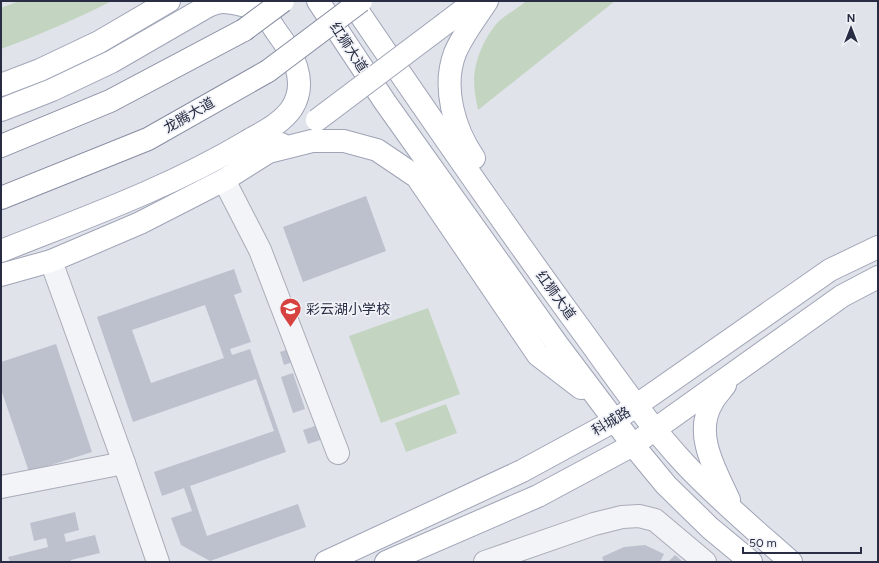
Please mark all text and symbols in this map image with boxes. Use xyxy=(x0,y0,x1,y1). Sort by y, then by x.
north arrow xyxy=(831,8,871,48)
text: N xyxy=(847,12,855,25)
street label: 红狮大道 xyxy=(326,19,371,75)
street label: 龙腾大道 xyxy=(161,94,218,137)
street label: 红狮大道 xyxy=(532,268,579,323)
school or university icon: 彩云湖小学校 xyxy=(277,296,303,329)
place label: 彩云湖小学校 xyxy=(306,301,390,318)
street label: 科城路 xyxy=(589,403,634,440)
scale bar xyxy=(743,529,861,555)
text: 50 m xyxy=(749,536,777,550)

